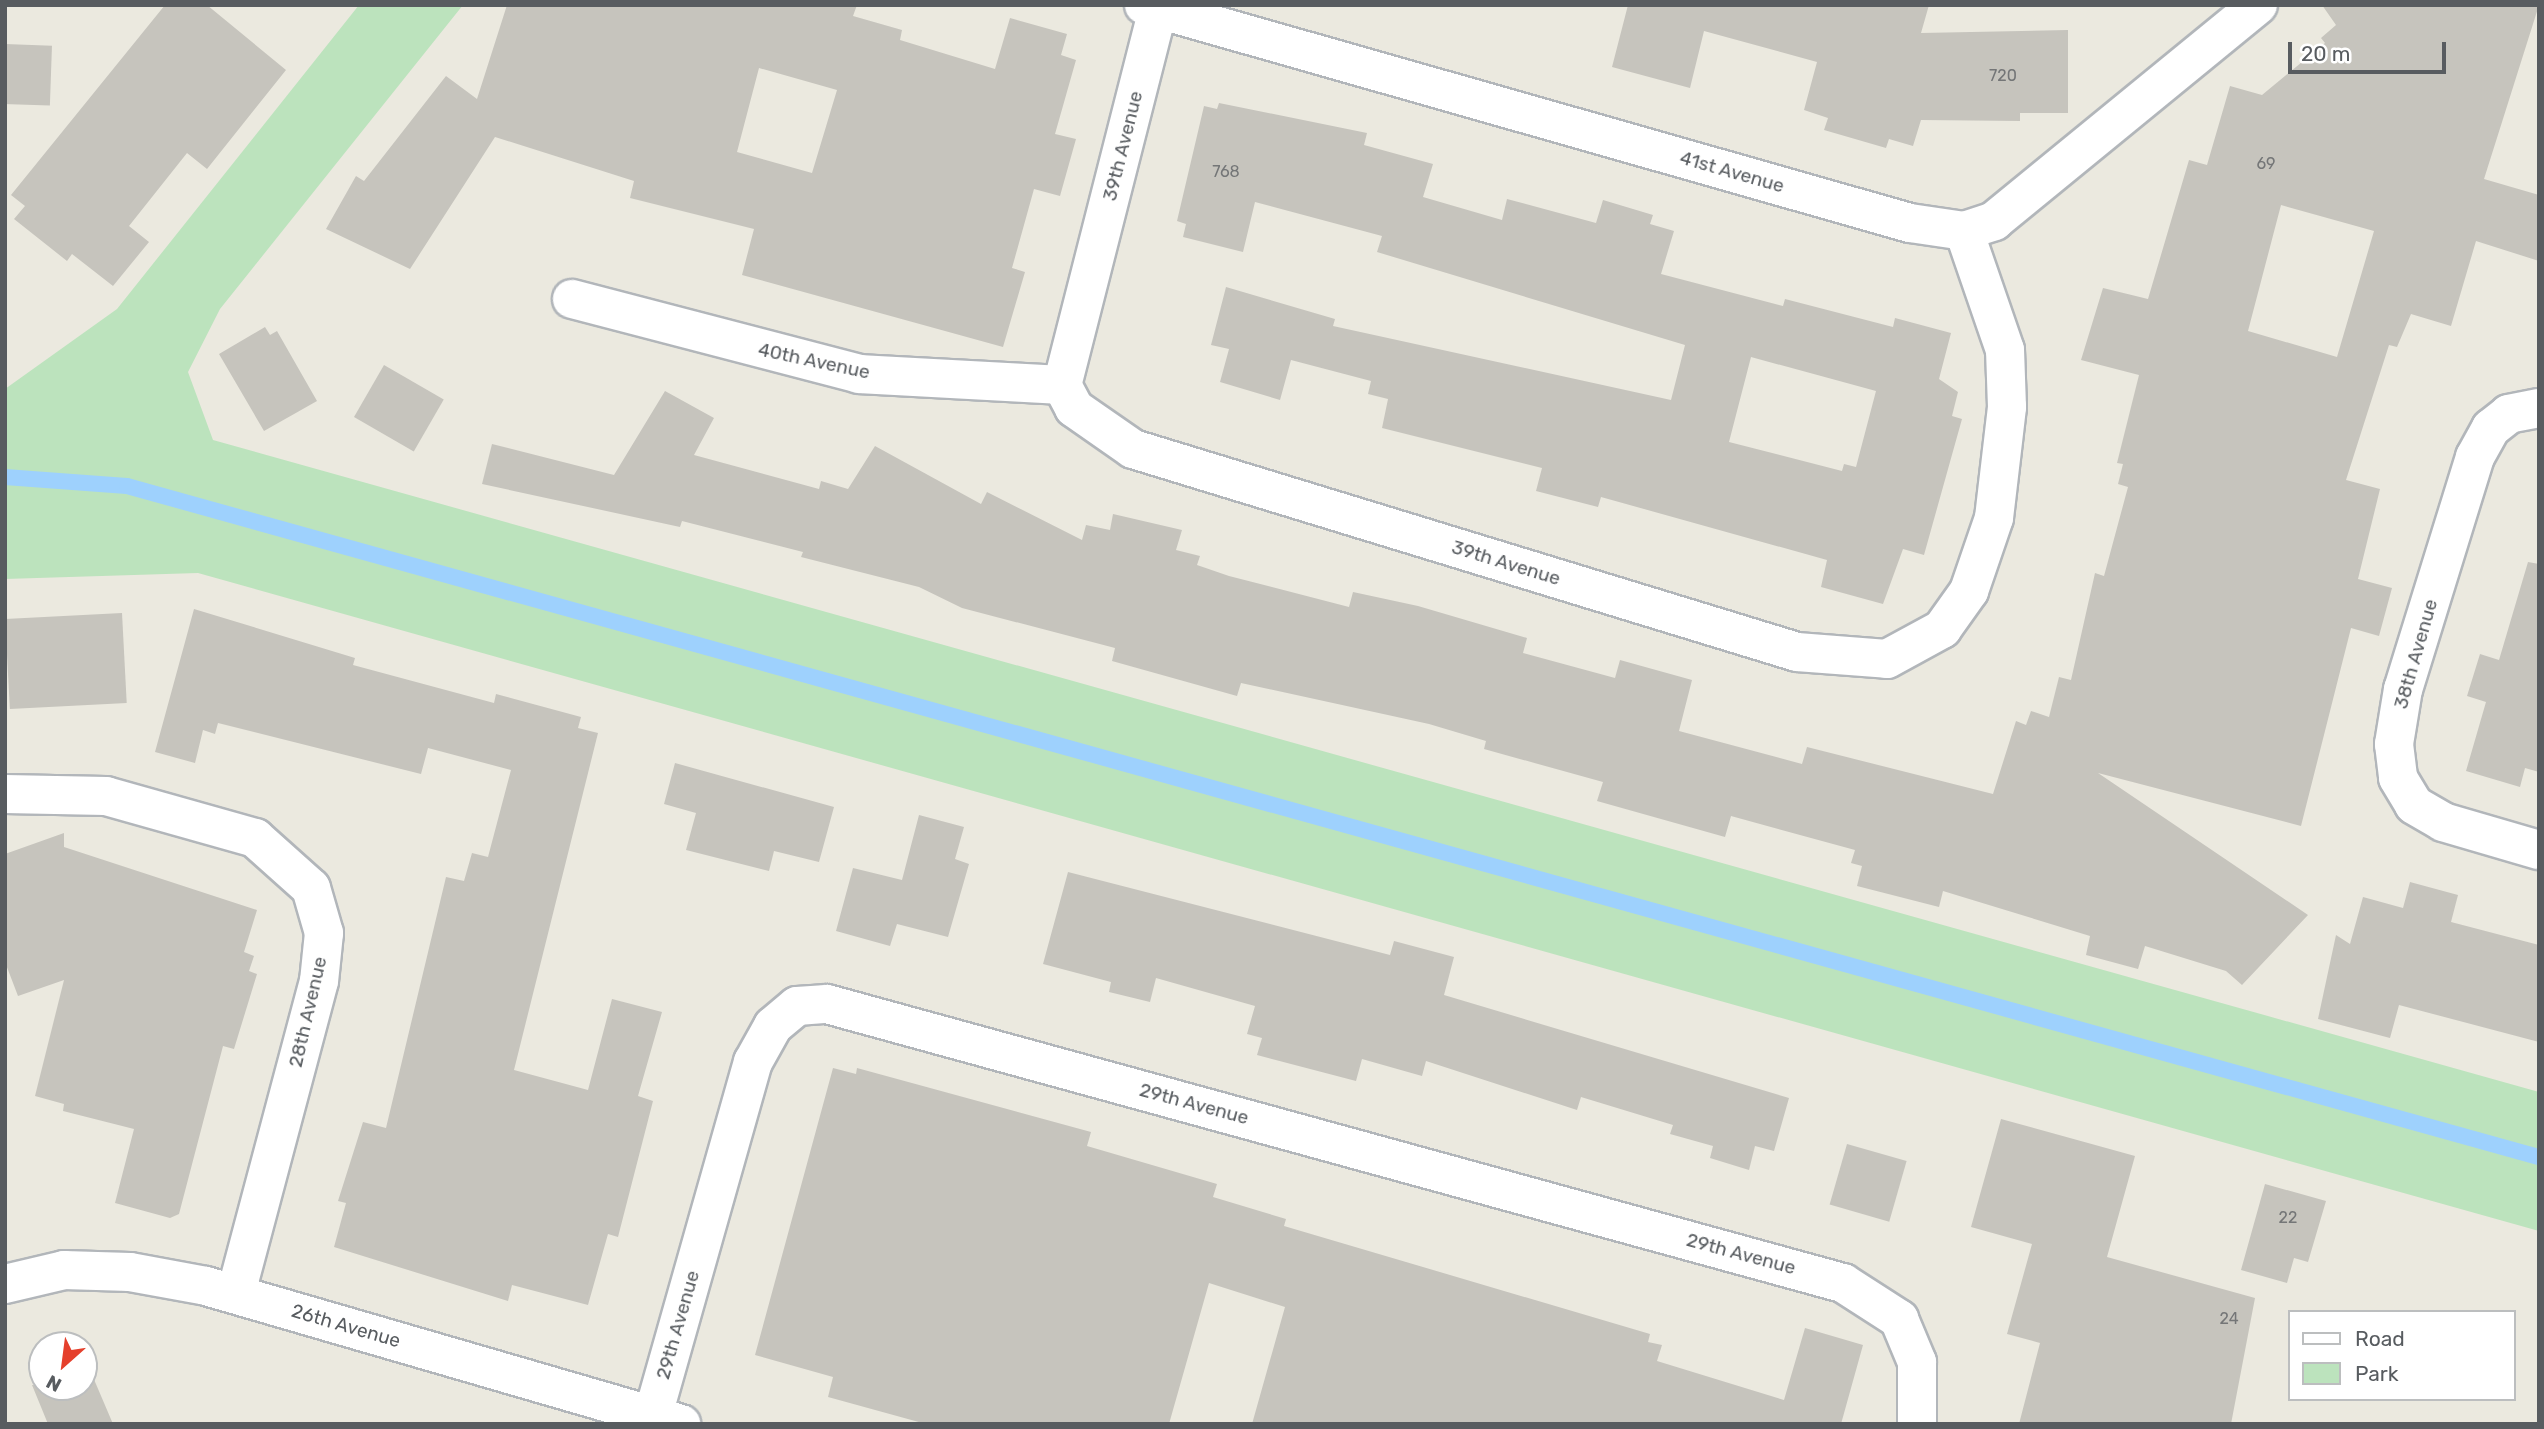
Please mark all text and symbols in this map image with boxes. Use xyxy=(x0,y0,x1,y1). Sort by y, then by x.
scale bar xyxy=(2292,28,2450,72)
text: 20 m xyxy=(2301,41,2350,66)
house number: 720 xyxy=(1989,66,2017,86)
street label: 39th Avenue xyxy=(1098,88,1148,204)
street label: 41st Avenue xyxy=(1677,146,1787,198)
house number: 69 xyxy=(2256,154,2276,174)
house number: 768 xyxy=(1212,162,1240,182)
street label: 40th Avenue xyxy=(756,338,872,384)
street label: 39th Avenue xyxy=(1449,536,1563,590)
street label: 38th Avenue xyxy=(2389,596,2443,712)
street label: 28th Avenue xyxy=(284,954,332,1070)
street label: 29th Avenue xyxy=(1137,1078,1251,1130)
house number: 22 xyxy=(2279,1208,2297,1228)
street label: 29th Avenue xyxy=(1684,1228,1798,1280)
street label: 29th Avenue xyxy=(652,1268,704,1382)
street label: 26th Avenue xyxy=(289,1299,403,1353)
house number: 24 xyxy=(2219,1309,2239,1329)
legend xyxy=(2288,1310,2516,1401)
text: Road xyxy=(2355,1326,2405,1351)
north arrow xyxy=(28,1331,98,1401)
text: Park xyxy=(2355,1361,2399,1386)
text: N xyxy=(42,1370,65,1397)

